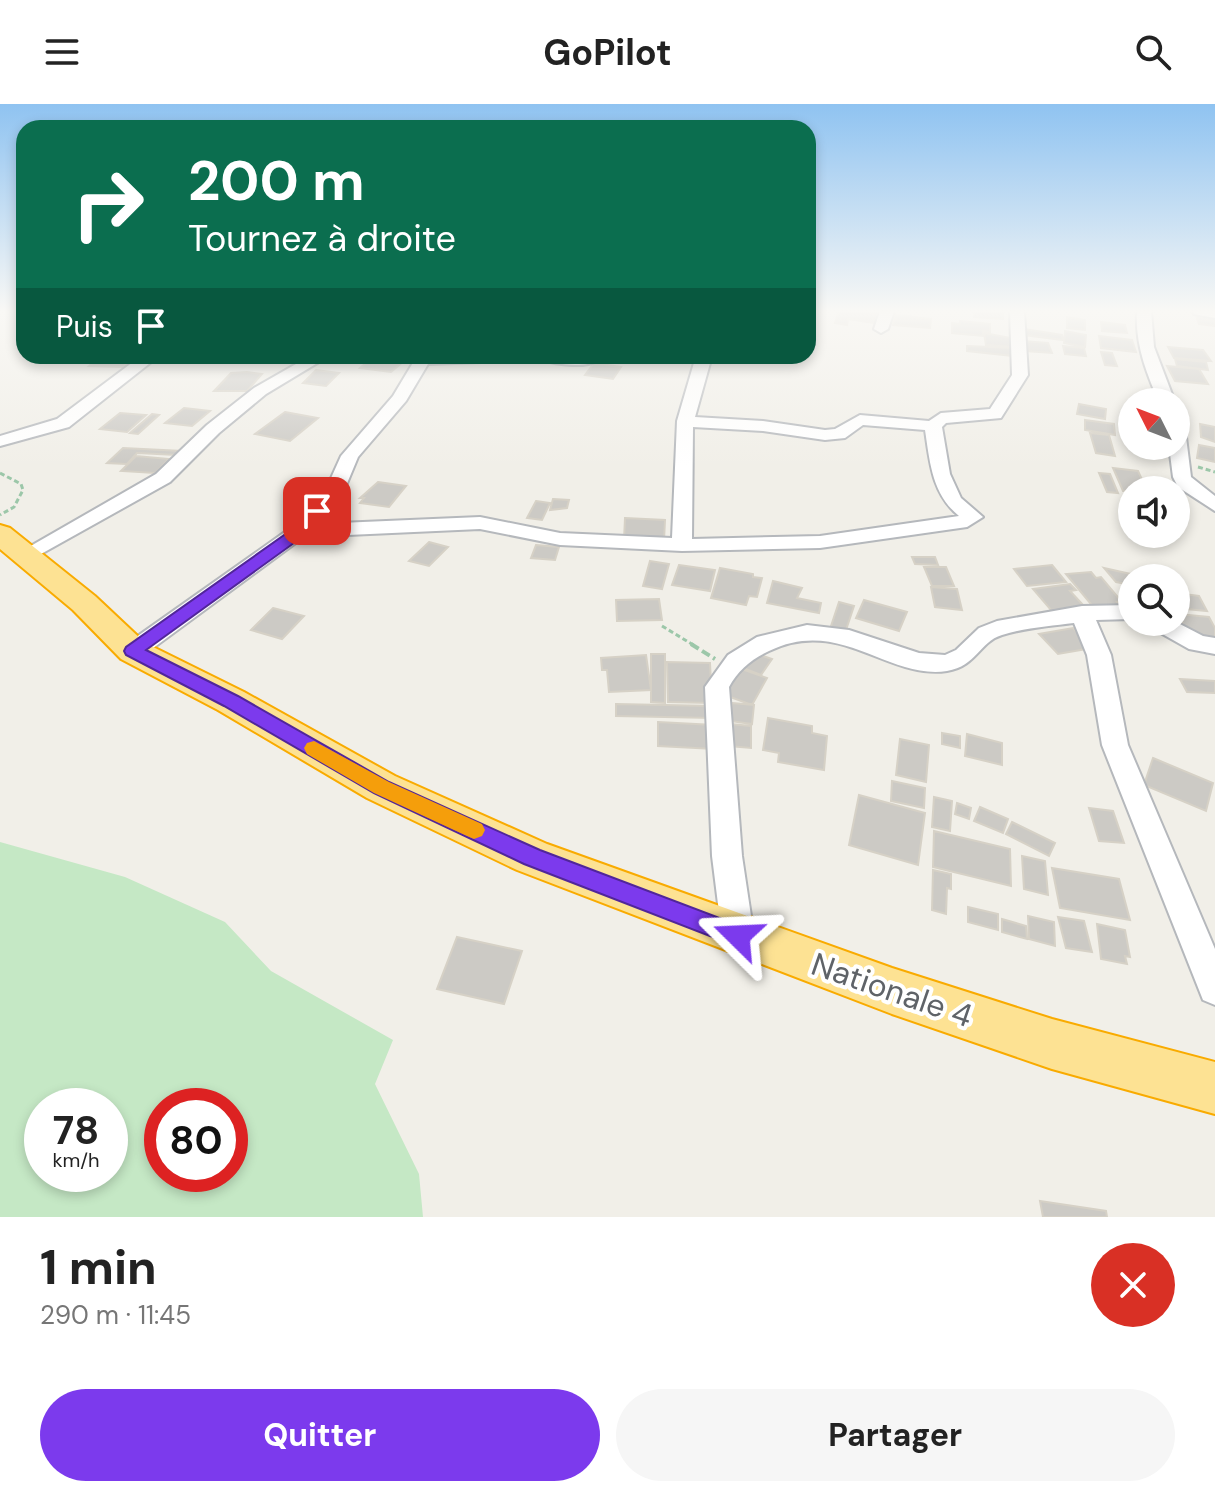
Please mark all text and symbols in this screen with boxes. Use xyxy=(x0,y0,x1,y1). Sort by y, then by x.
text: GoPilot xyxy=(543,29,672,76)
icon: menu xyxy=(40,30,84,74)
icon: search xyxy=(1131,30,1175,74)
text: 200 m xyxy=(188,144,365,217)
icon: right xyxy=(56,152,160,256)
text: Tournez à droite xyxy=(188,215,456,262)
icon: arrive xyxy=(129,304,173,348)
text: Puis xyxy=(56,307,113,346)
north arrow xyxy=(1118,388,1190,460)
map controls xyxy=(1118,388,1190,636)
button: sound xyxy=(1118,476,1190,548)
pin xyxy=(283,477,351,545)
icon: arrive xyxy=(295,489,339,533)
button: search xyxy=(1118,564,1190,636)
position arrow xyxy=(696,894,780,978)
street label: Nationale 4 xyxy=(806,943,978,1037)
speed limit sign: 80 xyxy=(144,1088,248,1192)
text: 78 xyxy=(53,1104,99,1156)
text: km/h xyxy=(52,1147,100,1173)
text: 1 min xyxy=(40,1236,157,1299)
button: close xyxy=(1091,1243,1175,1327)
text: 290 m · 11:45 xyxy=(40,1298,191,1332)
button: Quitter xyxy=(40,1389,600,1481)
button: Partager xyxy=(616,1389,1175,1481)

